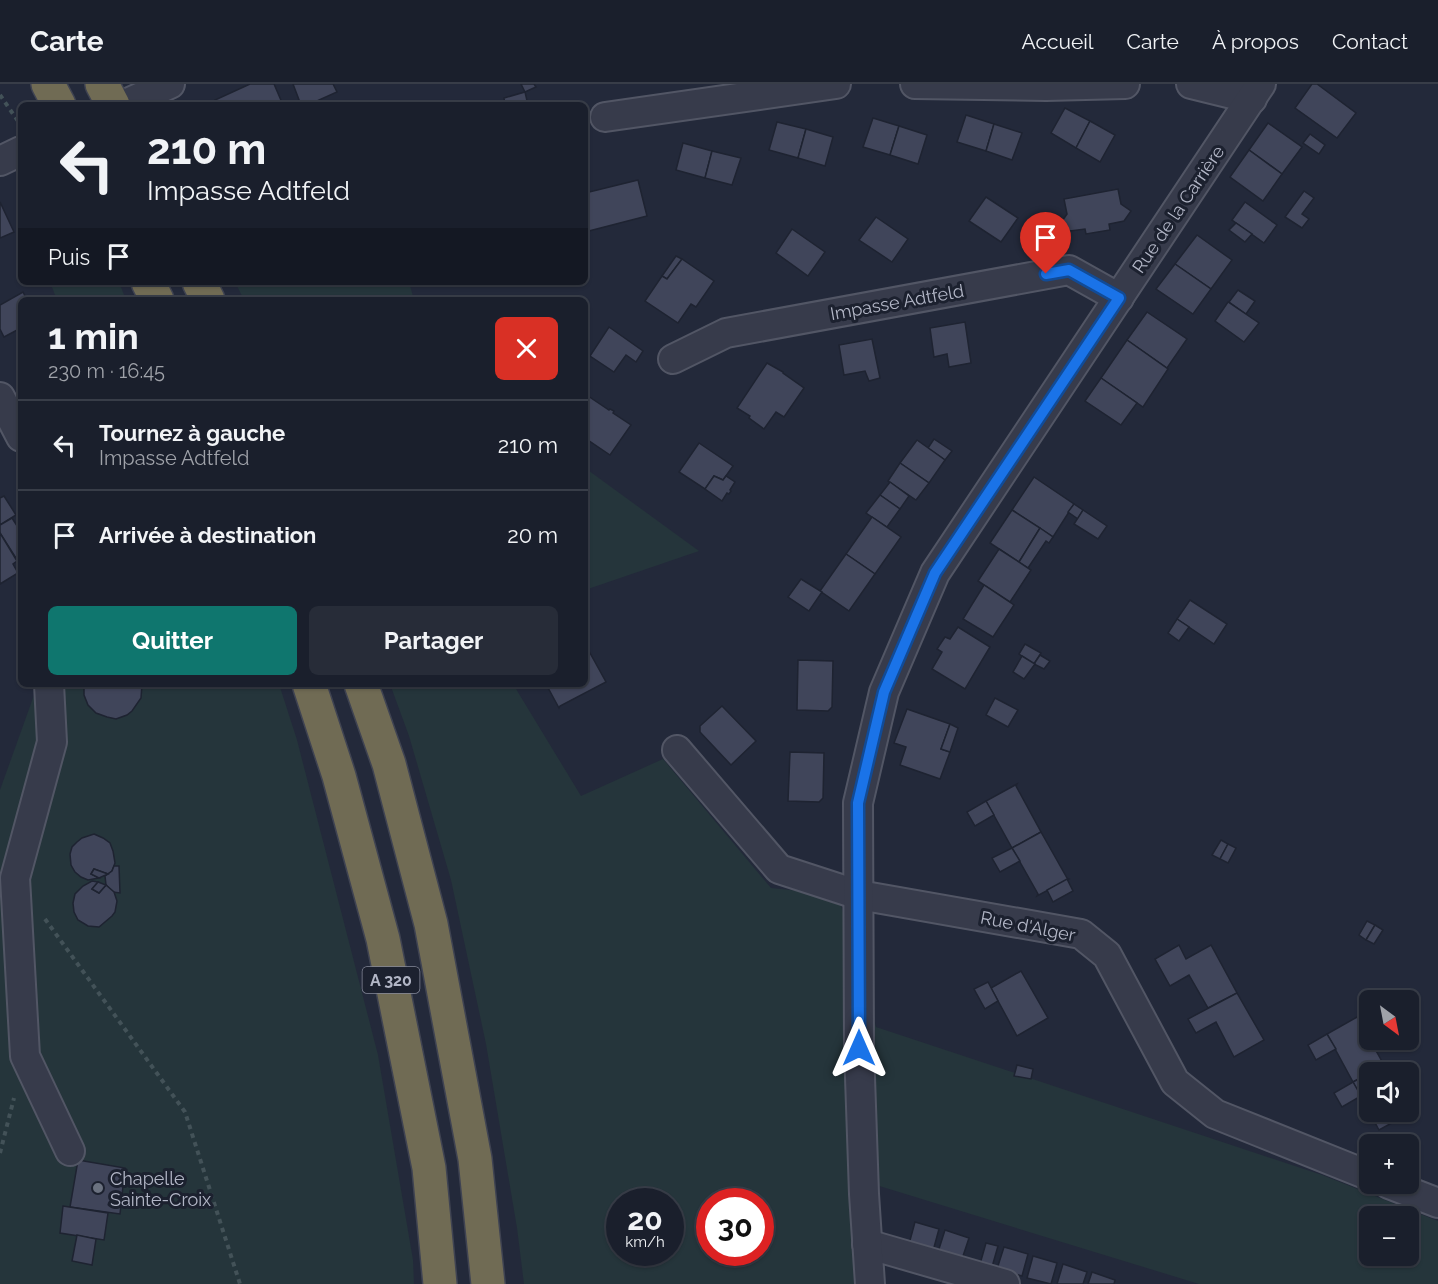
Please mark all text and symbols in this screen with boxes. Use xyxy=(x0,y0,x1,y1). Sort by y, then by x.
text: Carte xyxy=(30,25,103,58)
text: Accueil xyxy=(1022,29,1094,54)
text: Carte xyxy=(1127,29,1179,54)
text: À propos xyxy=(1212,29,1299,54)
text: Contact xyxy=(1332,29,1408,54)
text: 210 m xyxy=(147,125,266,174)
icon: left xyxy=(48,126,126,204)
street label: Rue de la Carrière xyxy=(1128,141,1229,277)
text: Impasse Adtfeld xyxy=(147,175,350,206)
pin xyxy=(1020,212,1071,274)
icon: arrive xyxy=(1029,221,1062,254)
icon: arrive xyxy=(102,240,135,273)
text: Puis xyxy=(48,244,90,270)
street label: Impasse Adtfeld xyxy=(829,280,965,324)
text: 1 min xyxy=(48,315,139,357)
button: close xyxy=(495,317,558,380)
text: 230 m · 16:45 xyxy=(48,359,165,383)
text: Tournez à gauche xyxy=(99,420,285,446)
icon: left xyxy=(48,429,81,462)
text: 210 m xyxy=(498,432,558,458)
text: Impasse Adtfeld xyxy=(99,446,249,470)
icon: arrive xyxy=(48,519,81,552)
text: Arrivée à destination xyxy=(99,522,316,548)
text: 20 m xyxy=(507,522,558,548)
button: Quitter xyxy=(48,606,297,675)
button: Partager xyxy=(309,606,558,675)
street label: Rue d'Alger xyxy=(979,907,1078,946)
road number: A 320 xyxy=(362,967,420,993)
north arrow xyxy=(1359,990,1419,1050)
map controls xyxy=(1359,990,1419,1266)
position arrow xyxy=(827,1016,891,1080)
button: sound xyxy=(1359,1062,1419,1122)
button: + xyxy=(1359,1134,1419,1194)
place label: Chapelle Sainte-Croix xyxy=(110,1168,211,1210)
marker: Chapelle Sainte-Croix xyxy=(91,1181,105,1195)
speed limit sign: 30 xyxy=(696,1188,774,1266)
text: 20 xyxy=(627,1202,663,1237)
button: − xyxy=(1359,1206,1419,1266)
text: km/h xyxy=(625,1233,665,1251)

